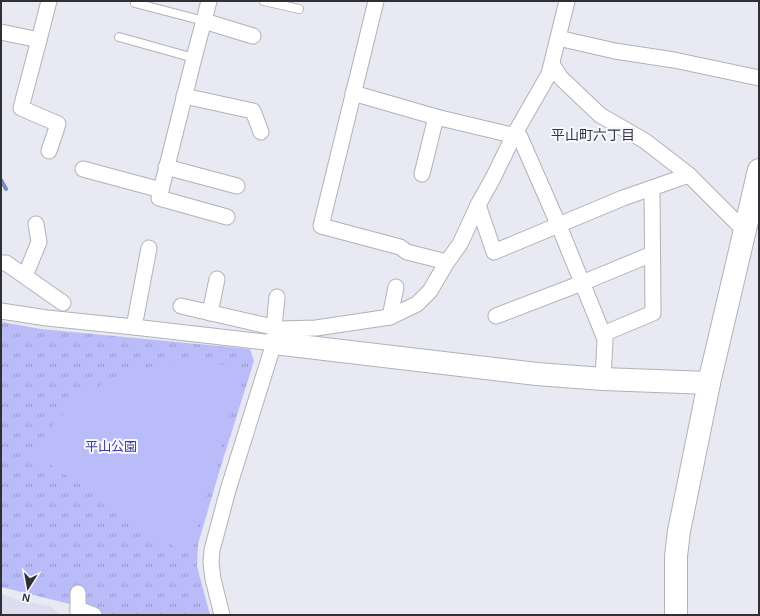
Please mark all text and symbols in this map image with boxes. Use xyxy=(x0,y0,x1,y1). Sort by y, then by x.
district label: 平山町六丁目 xyxy=(551,127,635,143)
park label: 平山公園 xyxy=(85,439,137,454)
north arrow xyxy=(8,568,48,608)
text: N xyxy=(21,591,31,604)

